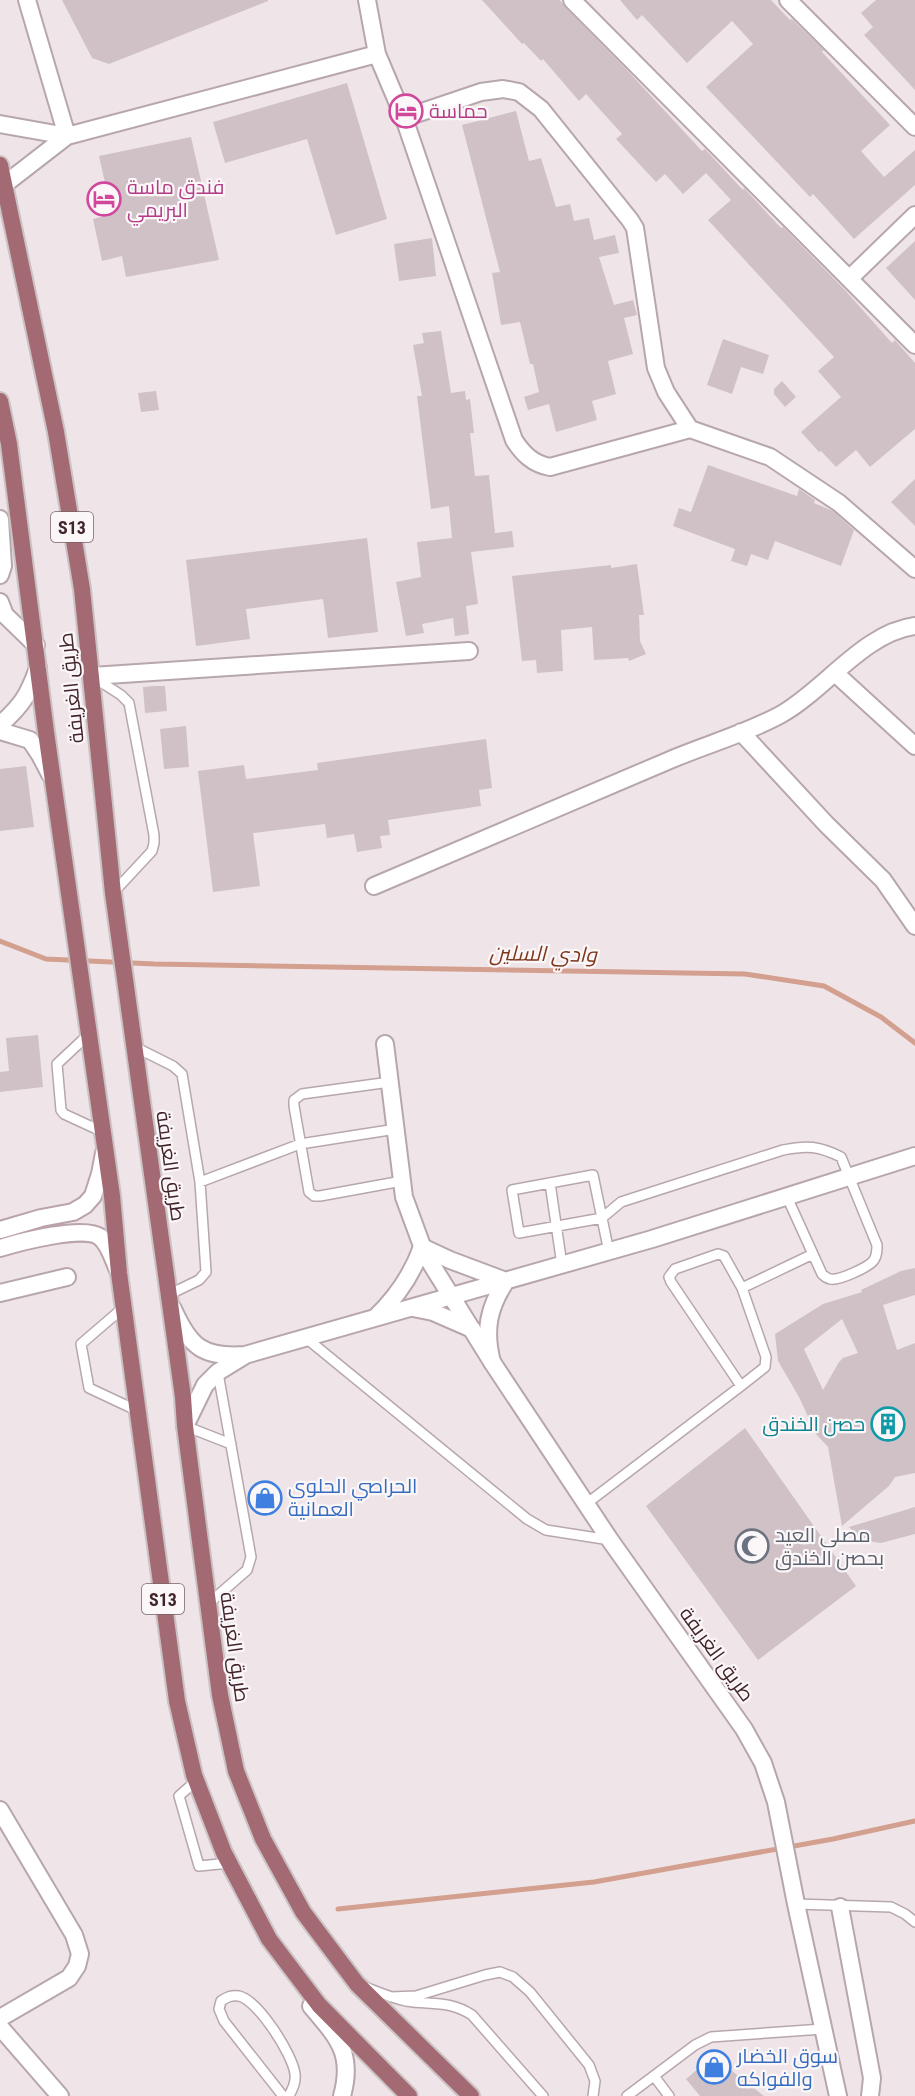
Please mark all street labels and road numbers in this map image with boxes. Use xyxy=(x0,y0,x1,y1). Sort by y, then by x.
road number: S13 xyxy=(51,512,93,542)
street label: طريق الغريفة xyxy=(53,631,90,745)
street label: طريق الغريفة xyxy=(150,1109,191,1223)
road number: S13 xyxy=(142,1584,184,1614)
street label: طريق الغريفة xyxy=(214,1590,255,1704)
street label: طريق الغريفة xyxy=(674,1602,759,1707)

